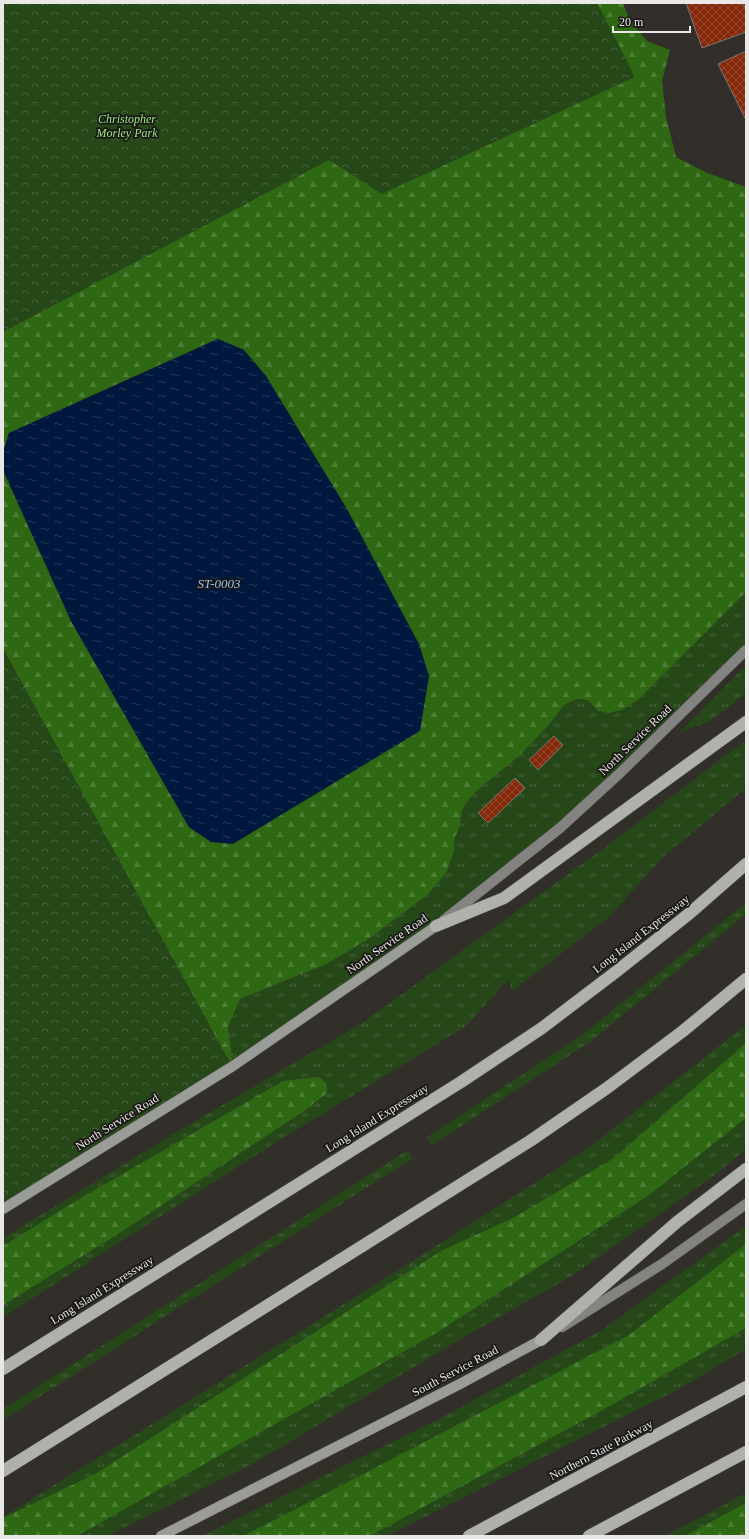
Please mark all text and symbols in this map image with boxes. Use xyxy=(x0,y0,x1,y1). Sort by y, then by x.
scale bar xyxy=(613,8,690,34)
text: 20 m xyxy=(619,15,644,29)
park label: Christopher Morley Park xyxy=(96,112,158,140)
water label: ST-0003 xyxy=(197,576,241,591)
street label: North Service Road xyxy=(596,702,674,778)
street label: Long Island Expressway xyxy=(590,892,692,976)
street label: North Service Road xyxy=(344,911,430,977)
street label: Long Island Expressway xyxy=(323,1081,431,1155)
street label: North Service Road xyxy=(73,1091,161,1153)
street label: Long Island Expressway xyxy=(48,1253,156,1327)
street label: South Service Road xyxy=(410,1342,500,1400)
street label: Northern State Parkway xyxy=(547,1417,655,1483)

